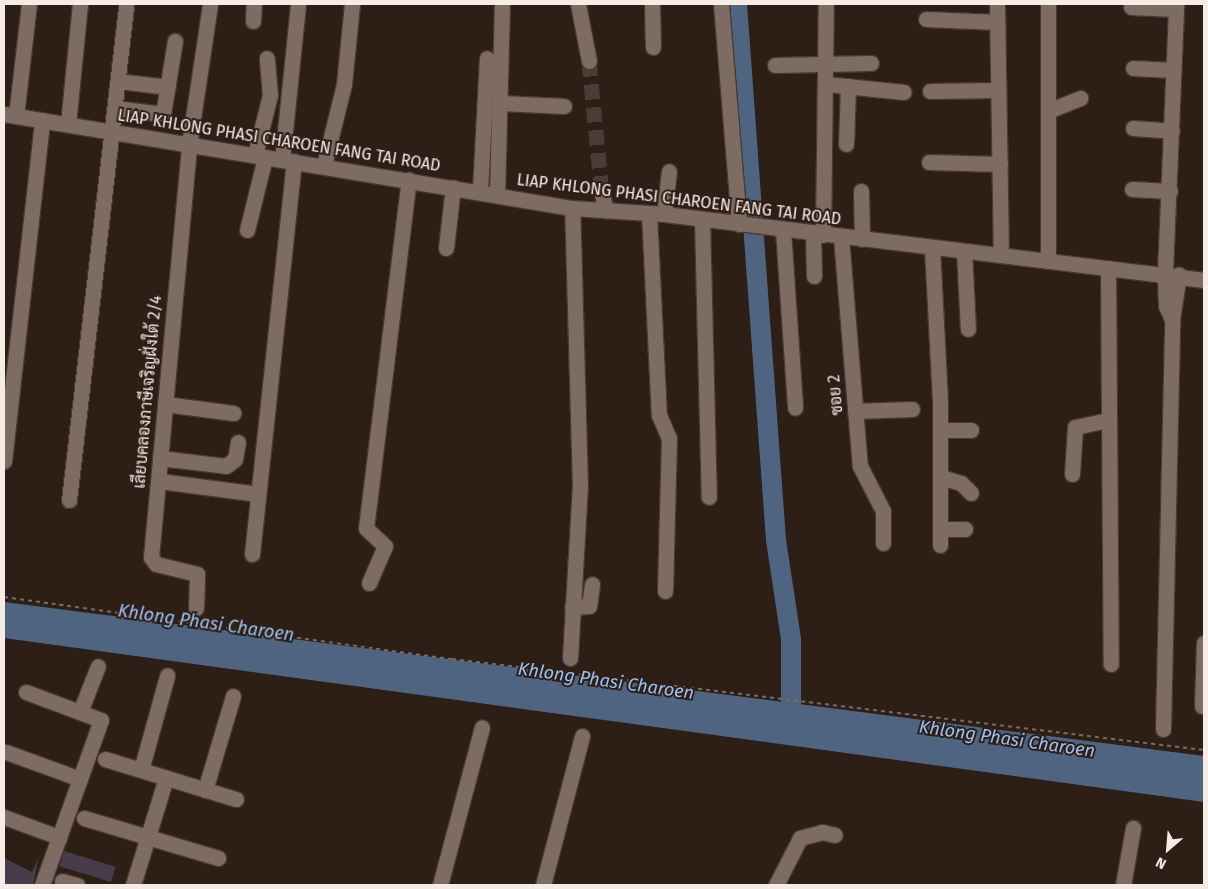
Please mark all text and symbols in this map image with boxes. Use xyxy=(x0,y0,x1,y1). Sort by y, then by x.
street label: LIAP KHLONG PHASI CHAROEN FANG TAI ROAD xyxy=(116,106,442,176)
street label: LIAP KHLONG PHASI CHAROEN FANG TAI ROAD xyxy=(516,171,842,229)
street label: เลียบคลองภาษีเจริญฝั่งใต้ 2/4 xyxy=(130,295,166,489)
street label: ซอย 2 xyxy=(825,374,847,416)
water label: Khlong Phasi Charoen xyxy=(117,600,295,646)
water label: Khlong Phasi Charoen xyxy=(517,658,695,704)
water label: Khlong Phasi Charoen xyxy=(918,716,1096,762)
north arrow xyxy=(1143,824,1193,874)
text: N xyxy=(1153,853,1169,872)

